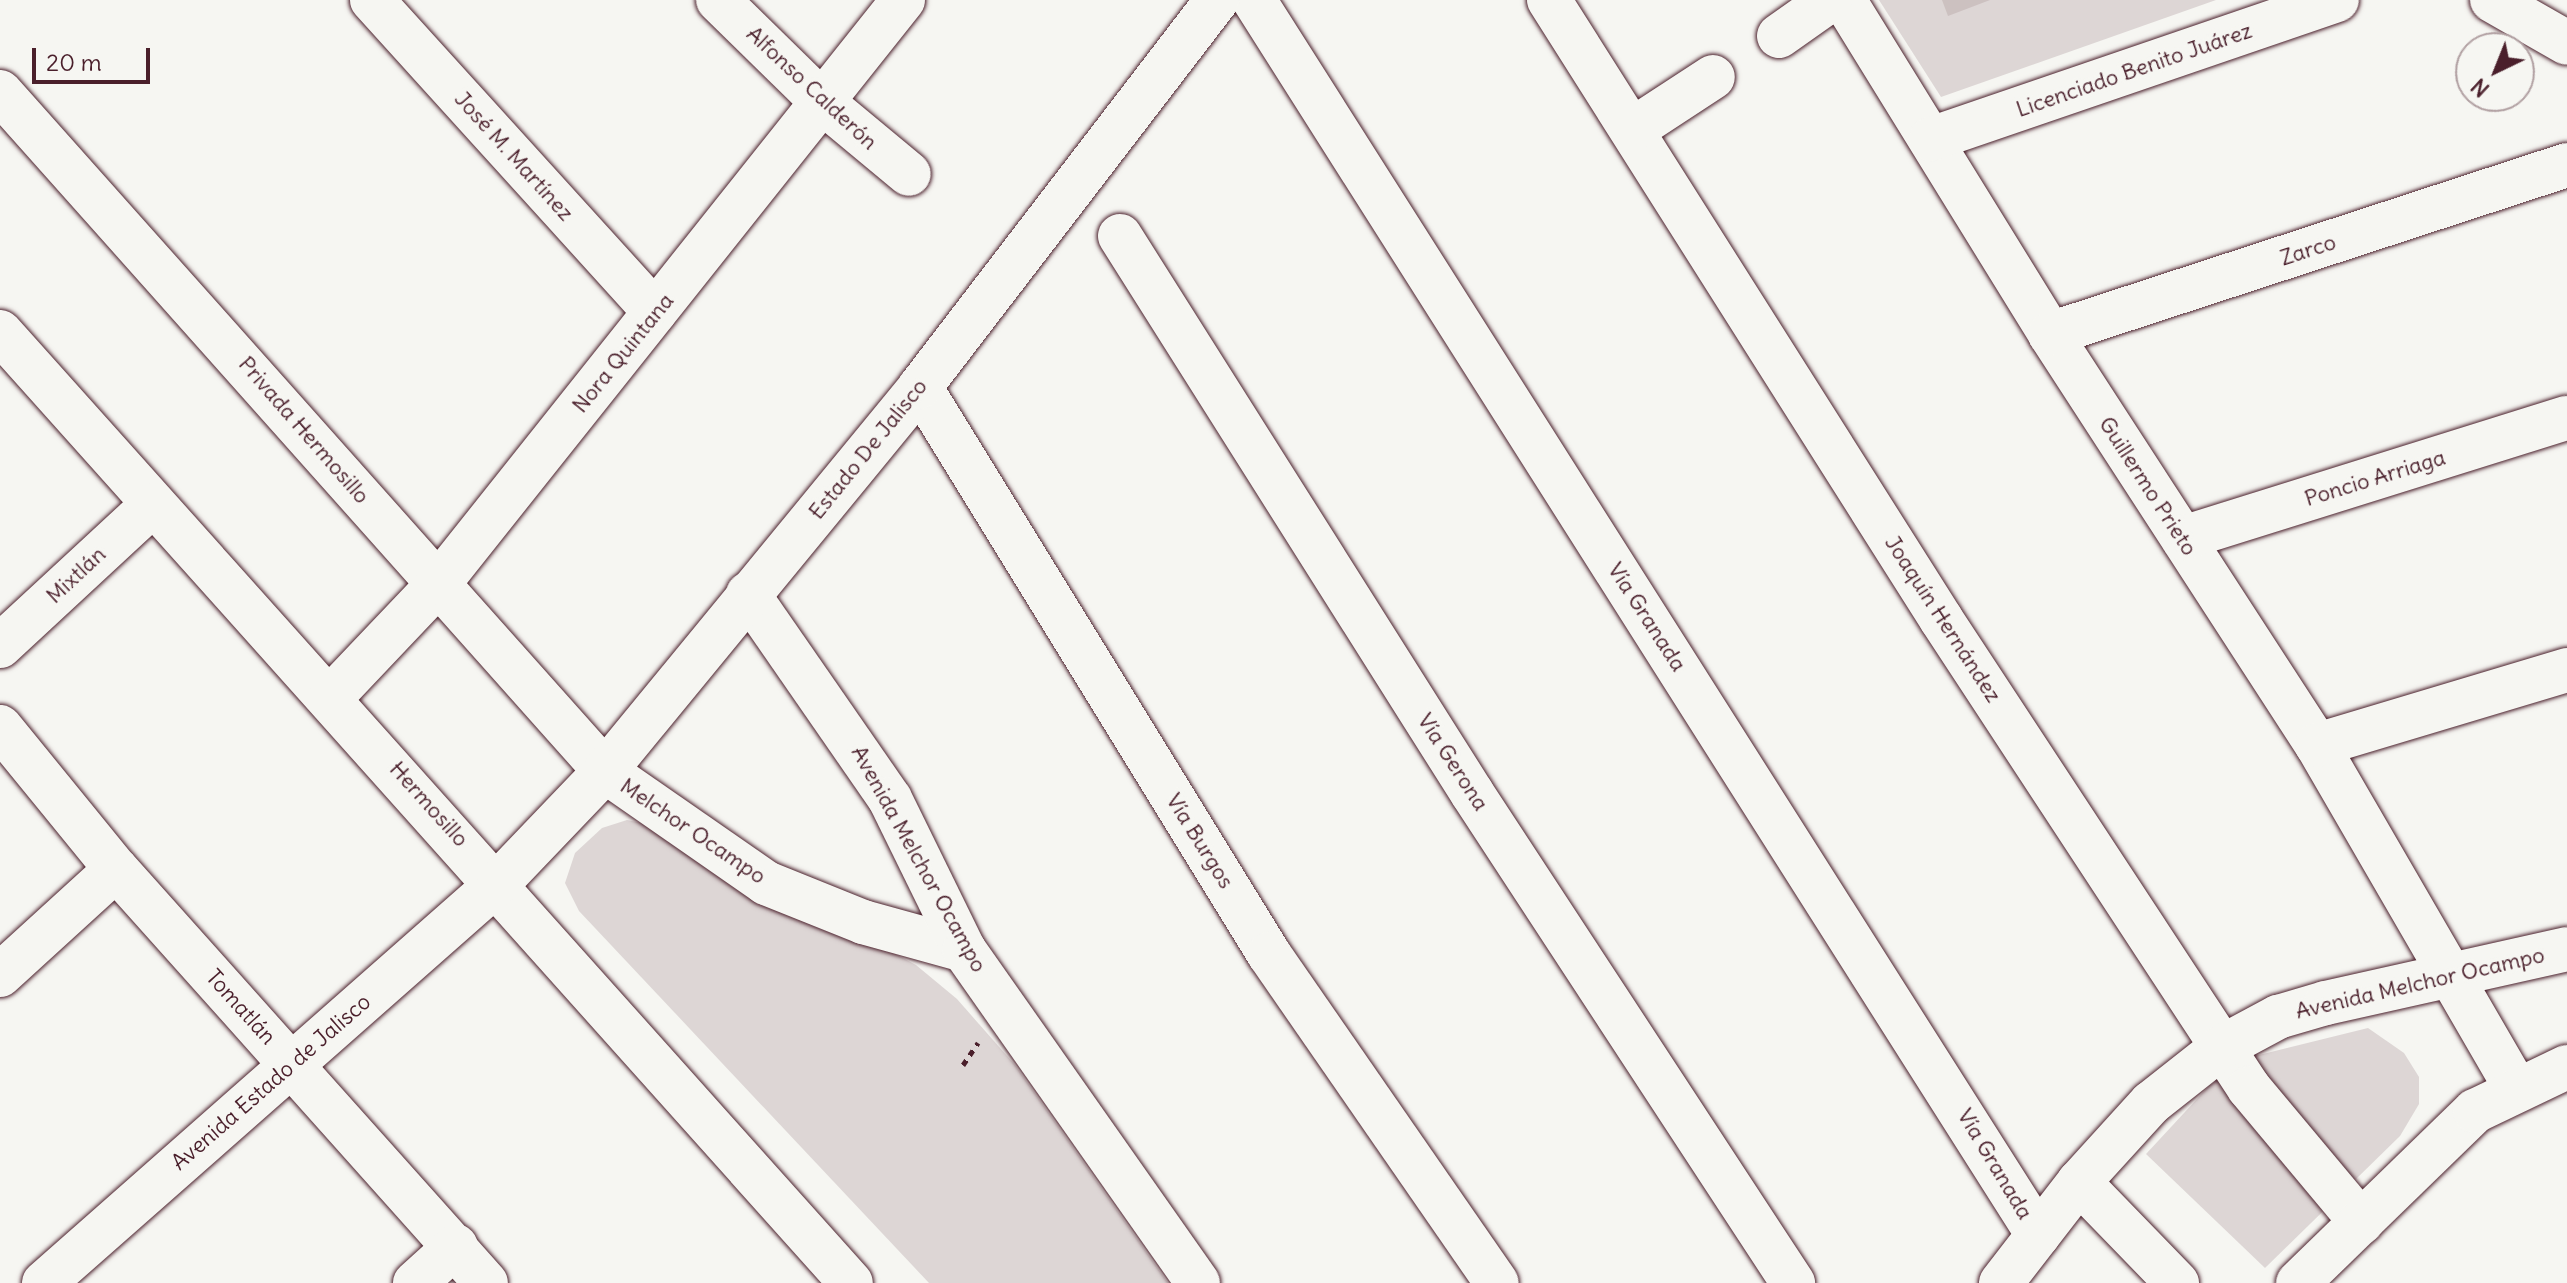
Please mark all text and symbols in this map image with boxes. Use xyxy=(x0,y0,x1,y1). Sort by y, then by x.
street label: Licenciado Benito Juárez xyxy=(2013,17,2255,123)
street label: Alfonso Calderón xyxy=(741,21,883,155)
scale bar xyxy=(36,32,154,82)
north arrow xyxy=(2455,32,2535,112)
text: 20 m xyxy=(46,47,102,77)
text: N xyxy=(2465,73,2495,104)
street label: José M. Martínez xyxy=(449,86,579,226)
street label: Zarco xyxy=(2277,229,2339,271)
street label: Nora Quintana xyxy=(567,288,679,418)
street label: Privada Hermosillo xyxy=(233,351,375,509)
street label: Estado De Jalisco xyxy=(803,373,933,525)
street label: Guillermo Prieto xyxy=(2093,412,2203,560)
street label: Poncio Arriaga xyxy=(2301,444,2449,512)
street label: Joaquín Hernández xyxy=(1879,531,2007,707)
street label: Mixtlán xyxy=(41,541,111,609)
street label: Vía Granada xyxy=(1602,558,1692,676)
street label: Vía Gerona xyxy=(1412,708,1494,816)
street label: Avenida Melchor Ocampo xyxy=(846,741,992,977)
street label: Hermosillo xyxy=(384,756,474,852)
street label: Melchor Ocampo xyxy=(615,773,771,889)
street label: Vía Burgos xyxy=(1160,789,1240,893)
street label: Avenida Melchor Ocampo xyxy=(2293,941,2547,1025)
street label: Tomatlán xyxy=(200,964,282,1050)
street label: Avenida Estado de Jalisco xyxy=(166,988,376,1176)
street label: Vía Granada xyxy=(1952,1104,2038,1224)

